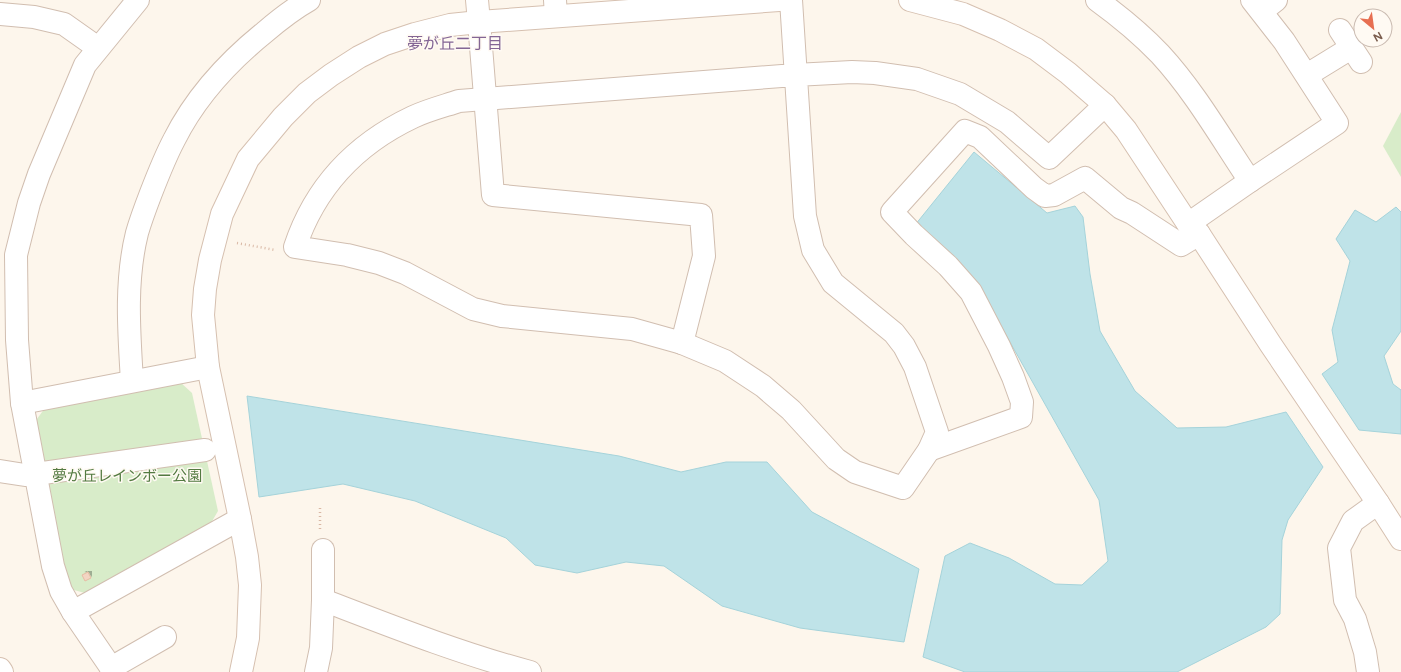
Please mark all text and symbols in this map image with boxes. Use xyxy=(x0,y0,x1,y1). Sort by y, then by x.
north arrow xyxy=(1353,8,1393,48)
text: N xyxy=(1371,29,1384,44)
district label: 夢が丘二丁目 xyxy=(407,34,503,53)
park label: 夢が丘レインボー公園 xyxy=(52,467,202,485)

